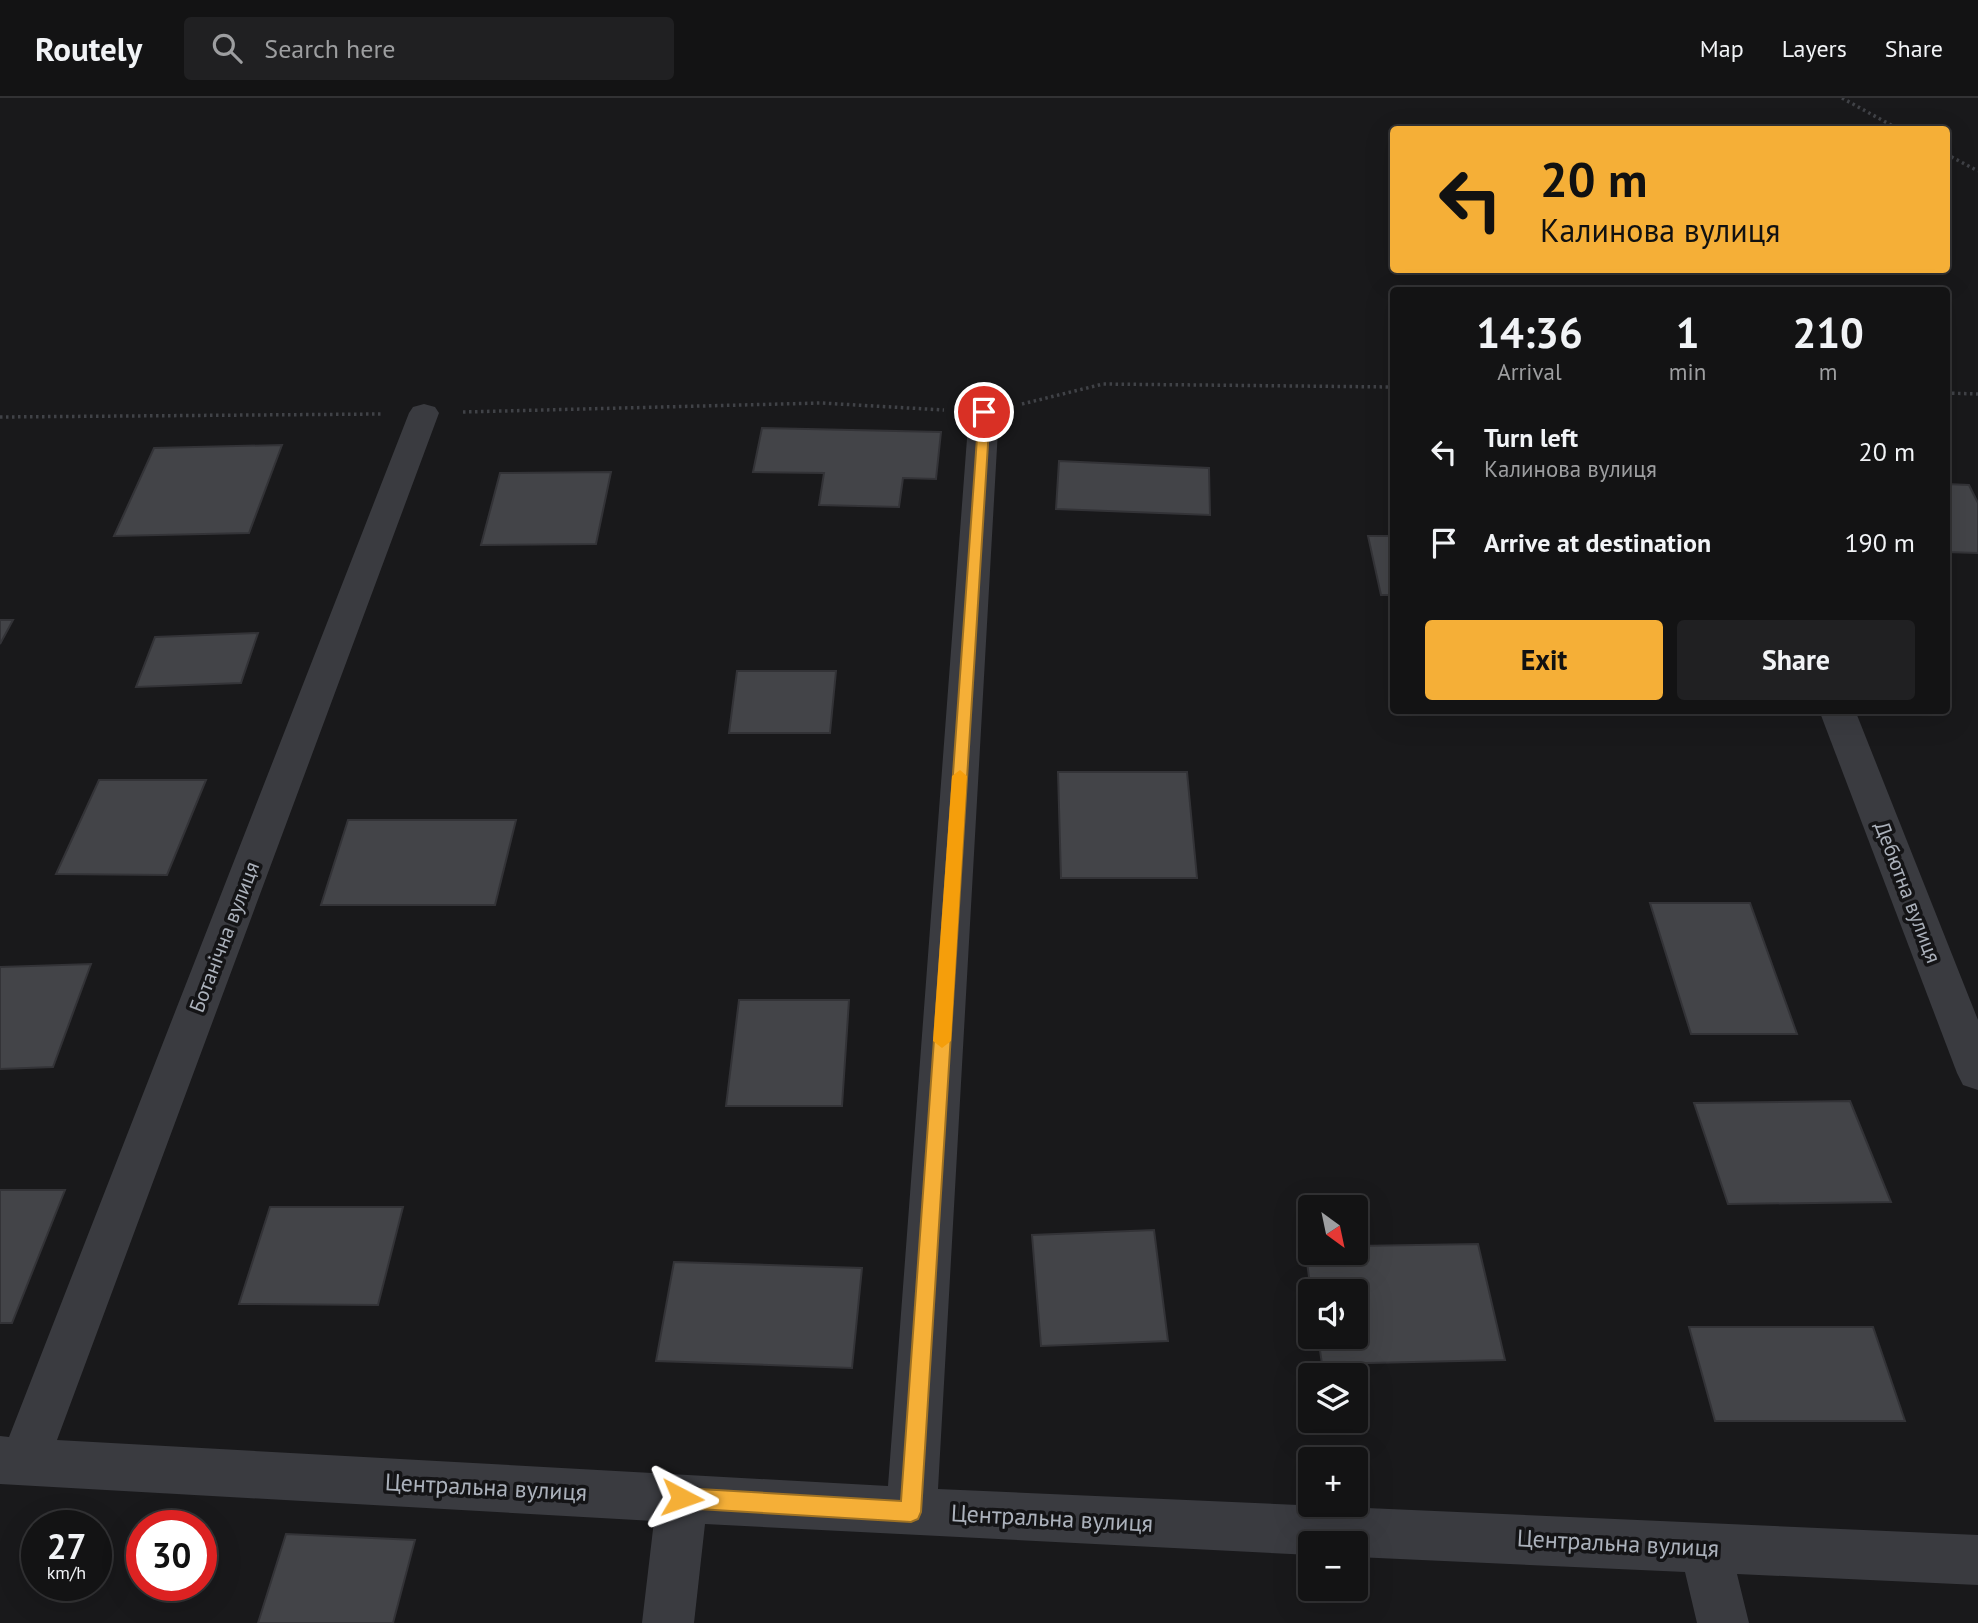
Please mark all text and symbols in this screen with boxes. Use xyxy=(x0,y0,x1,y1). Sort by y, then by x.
search box xyxy=(184,17,674,80)
text: Routely xyxy=(35,27,142,70)
icon: search xyxy=(208,29,246,67)
text: Search here xyxy=(264,32,395,65)
text: Map xyxy=(1700,33,1744,64)
text: Layers xyxy=(1782,33,1847,64)
text: Share xyxy=(1885,33,1943,64)
text: 20 m xyxy=(1540,147,1647,211)
icon: left xyxy=(1425,154,1516,245)
text: Калинова вулиця xyxy=(1540,209,1781,251)
text: 14:36 xyxy=(1476,305,1583,360)
text: 1 xyxy=(1676,305,1699,360)
text: 210 xyxy=(1792,305,1864,360)
text: Arrival xyxy=(1497,357,1562,386)
text: min xyxy=(1669,357,1706,386)
text: m xyxy=(1819,357,1837,386)
pin xyxy=(954,382,1014,442)
icon: arrive xyxy=(965,393,1003,431)
text: Turn left xyxy=(1484,421,1578,454)
icon: left xyxy=(1425,433,1463,471)
text: 20 m xyxy=(1859,435,1915,468)
text: Калинова вулиця xyxy=(1484,454,1657,483)
icon: arrive xyxy=(1425,524,1463,562)
text: Arrive at destination xyxy=(1484,526,1711,559)
text: 190 m xyxy=(1844,526,1915,559)
button: Exit xyxy=(1425,620,1663,700)
button: Share xyxy=(1677,620,1915,700)
street label: Дебютна вулиця xyxy=(1869,817,1947,967)
street label: Ботанічна вулиця xyxy=(183,858,265,1016)
north arrow xyxy=(1298,1195,1368,1265)
map controls xyxy=(1298,1195,1368,1601)
button: sound xyxy=(1298,1279,1368,1349)
button: layers xyxy=(1298,1363,1368,1433)
button: + xyxy=(1298,1447,1368,1517)
position arrow xyxy=(645,1461,719,1535)
street label: Центральна вулиця xyxy=(384,1466,588,1508)
street label: Центральна вулиця xyxy=(950,1497,1154,1539)
speed limit sign: 30 xyxy=(126,1510,217,1601)
street label: Центральна вулиця xyxy=(1516,1522,1720,1564)
text: 27 xyxy=(47,1523,86,1569)
button: − xyxy=(1298,1531,1368,1601)
text: km/h xyxy=(47,1561,86,1584)

